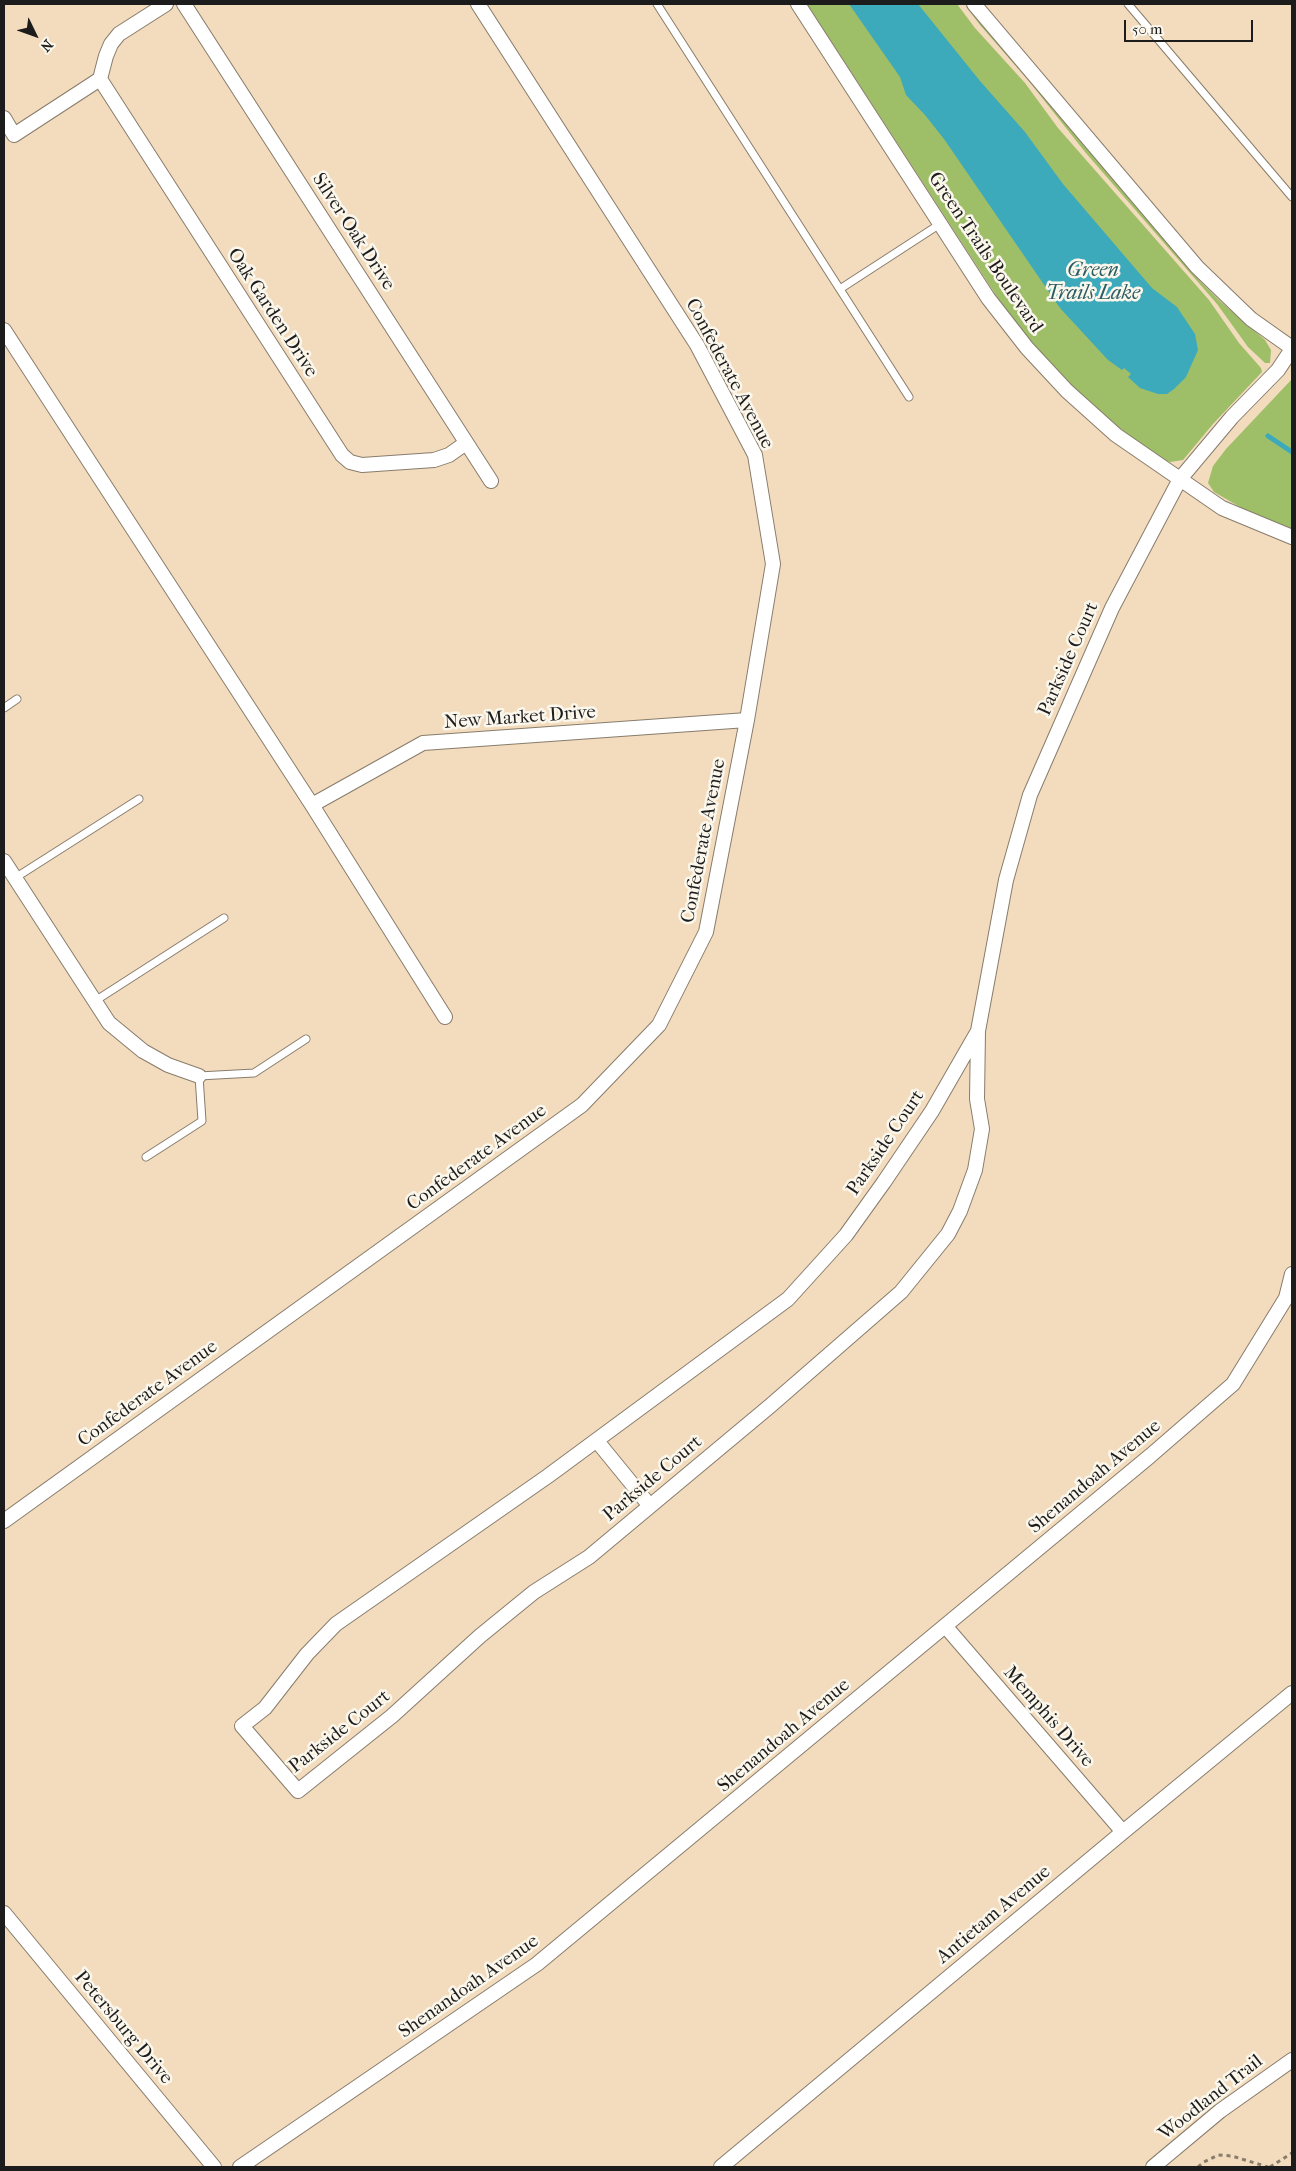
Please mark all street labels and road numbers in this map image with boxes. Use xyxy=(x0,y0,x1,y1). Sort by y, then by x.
street label: Green Trails Boulevard xyxy=(923,168,1047,338)
street label: Silver Oak Drive xyxy=(307,169,399,295)
street label: Oak Garden Drive xyxy=(222,244,322,382)
street label: Confederate Avenue xyxy=(680,295,778,453)
street label: Parkside Court xyxy=(1034,599,1104,719)
street label: New Market Drive xyxy=(444,701,596,735)
street label: Confederate Avenue xyxy=(677,757,731,925)
street label: Parkside Court xyxy=(842,1086,930,1200)
street label: Confederate Avenue xyxy=(403,1100,551,1216)
street label: Confederate Avenue xyxy=(74,1336,222,1452)
street label: Shenandoah Avenue xyxy=(1024,1415,1166,1539)
street label: Parkside Court xyxy=(599,1431,707,1527)
street label: Memphis Drive xyxy=(998,1662,1098,1772)
street label: Shenandoah Avenue xyxy=(713,1674,855,1798)
street label: Parkside Court xyxy=(285,1685,395,1779)
street label: Antietam Avenue xyxy=(932,1861,1056,1969)
street label: Shenandoah Avenue xyxy=(395,1930,543,2044)
street label: Petersburg Drive xyxy=(69,1967,177,2089)
street label: Woodland Trail xyxy=(1154,2050,1268,2146)

